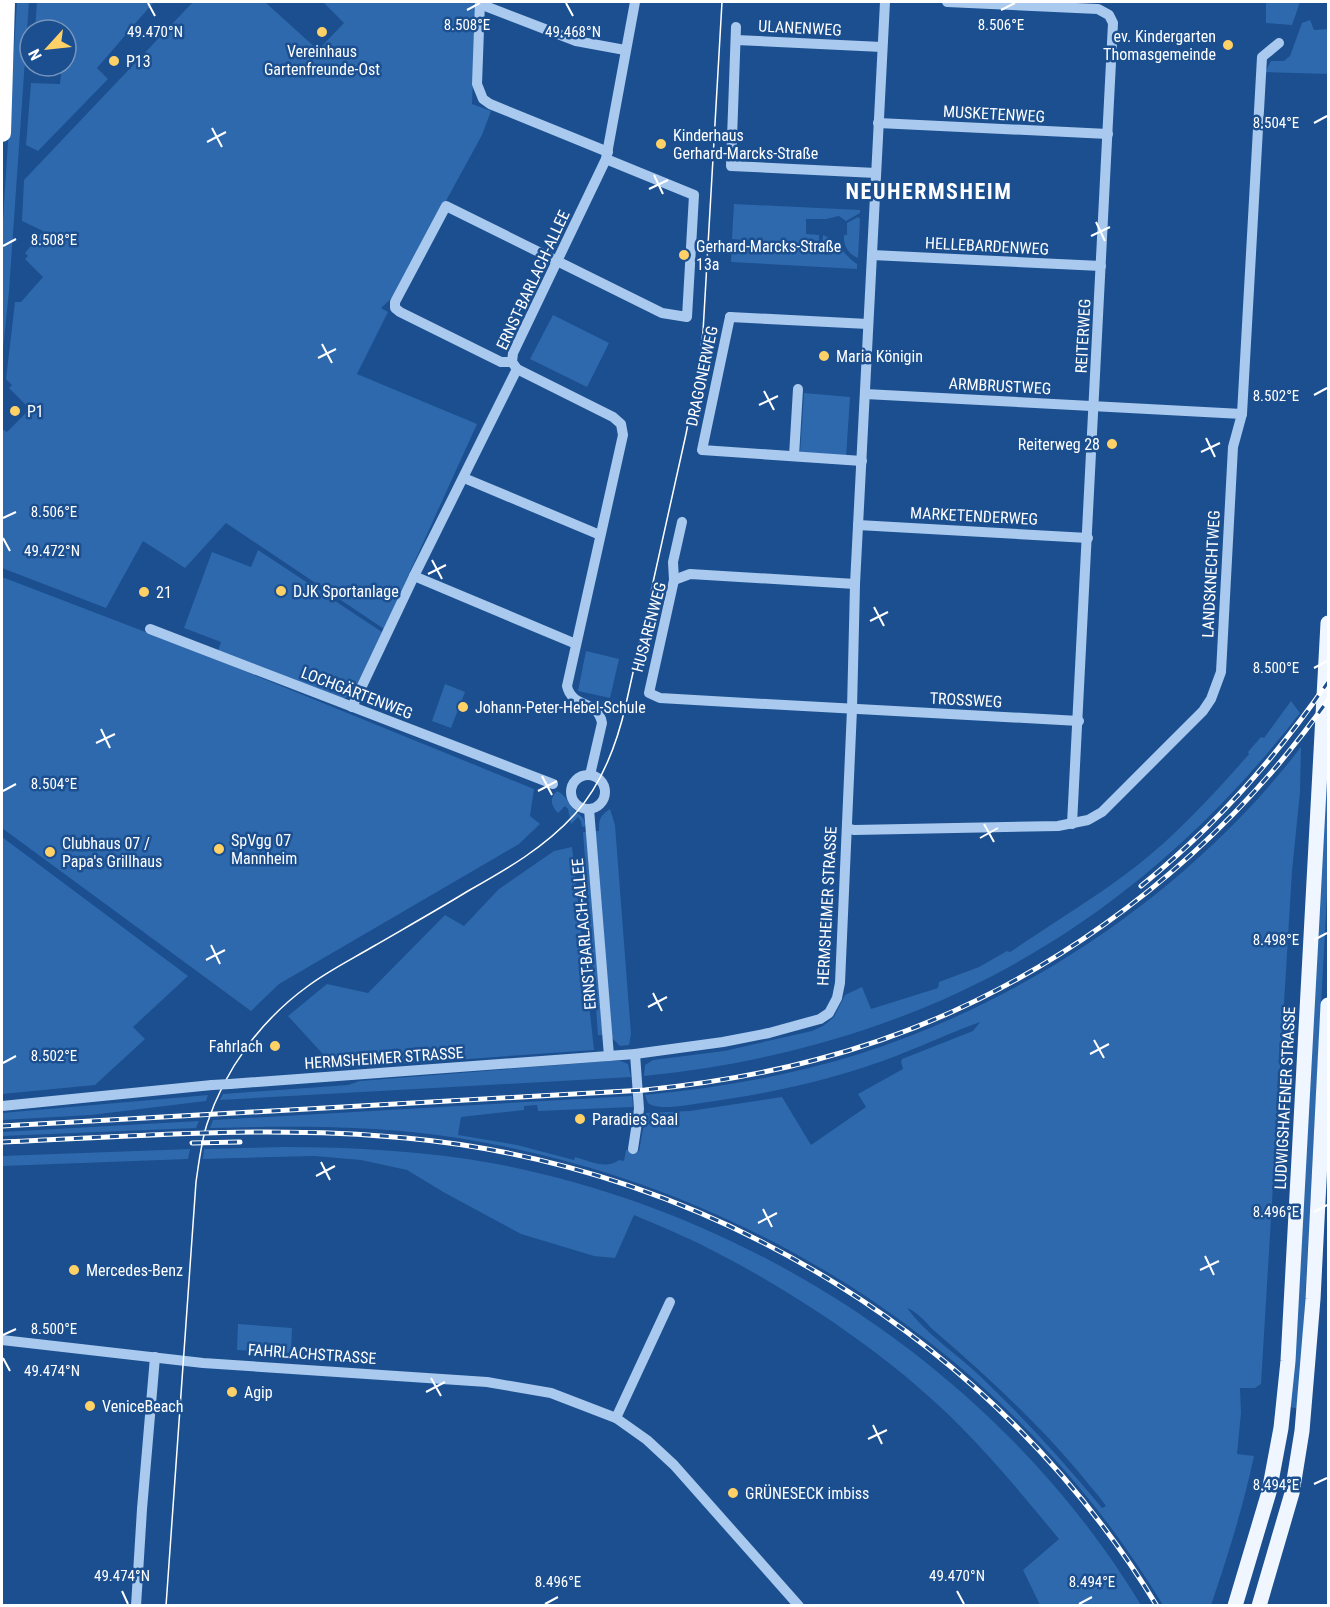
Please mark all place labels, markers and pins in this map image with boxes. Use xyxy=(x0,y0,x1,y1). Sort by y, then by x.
marker: Vereinhaus Gartenfreunde-Ost xyxy=(315,25,329,39)
place label: ev. Kindergarten Thomasgemeinde xyxy=(1103,27,1216,64)
marker: ev. Kindergarten Thomasgemeinde xyxy=(1221,38,1235,52)
place label: Vereinhaus Gartenfreunde-Ost xyxy=(264,42,380,79)
place label: P13 xyxy=(126,52,151,71)
marker: P13 xyxy=(107,54,121,68)
place label: Kinderhaus Gerhard-Marcks-Straße xyxy=(673,126,818,163)
marker: Kinderhaus Gerhard-Marcks-Straße xyxy=(654,137,668,151)
place label: Gerhard-Marcks-Straße 13a xyxy=(696,237,841,274)
marker: Gerhard-Marcks-Straße 13a xyxy=(677,248,691,262)
place label: Maria Königin xyxy=(836,347,923,366)
marker: Maria Königin xyxy=(817,349,831,363)
place label: P1 xyxy=(27,402,44,421)
marker: P1 xyxy=(8,404,22,418)
place label: Reiterweg 28 xyxy=(1018,435,1100,454)
marker: Reiterweg 28 xyxy=(1105,437,1119,451)
place label: DJK Sportanlage xyxy=(293,582,399,601)
place label: 21 xyxy=(156,583,172,602)
marker: DJK Sportanlage xyxy=(274,584,288,598)
marker: 21 xyxy=(137,585,151,599)
place label: Johann-Peter-Hebel-Schule xyxy=(475,698,646,717)
marker: Johann-Peter-Hebel-Schule xyxy=(456,700,470,714)
place label: SpVgg 07 Mannheim xyxy=(231,831,297,868)
place label: Clubhaus 07 / Papa's Grillhaus xyxy=(62,834,162,871)
marker: SpVgg 07 Mannheim xyxy=(212,842,226,856)
marker: Clubhaus 07 / Papa's Grillhaus xyxy=(43,845,57,859)
place label: Fahrlach xyxy=(209,1037,263,1056)
marker: Fahrlach xyxy=(268,1039,282,1053)
place label: Paradies Saal xyxy=(592,1110,678,1129)
marker: Paradies Saal xyxy=(573,1112,587,1126)
place label: Mercedes-Benz xyxy=(86,1261,183,1280)
marker: Mercedes-Benz xyxy=(67,1263,81,1277)
place label: Agip xyxy=(244,1383,273,1402)
marker: Agip xyxy=(225,1385,239,1399)
place label: VeniceBeach xyxy=(102,1397,183,1416)
marker: VeniceBeach xyxy=(83,1399,97,1413)
place label: GRÜNESECK imbiss xyxy=(745,1484,869,1503)
marker: GRÜNESECK imbiss xyxy=(726,1486,740,1500)

